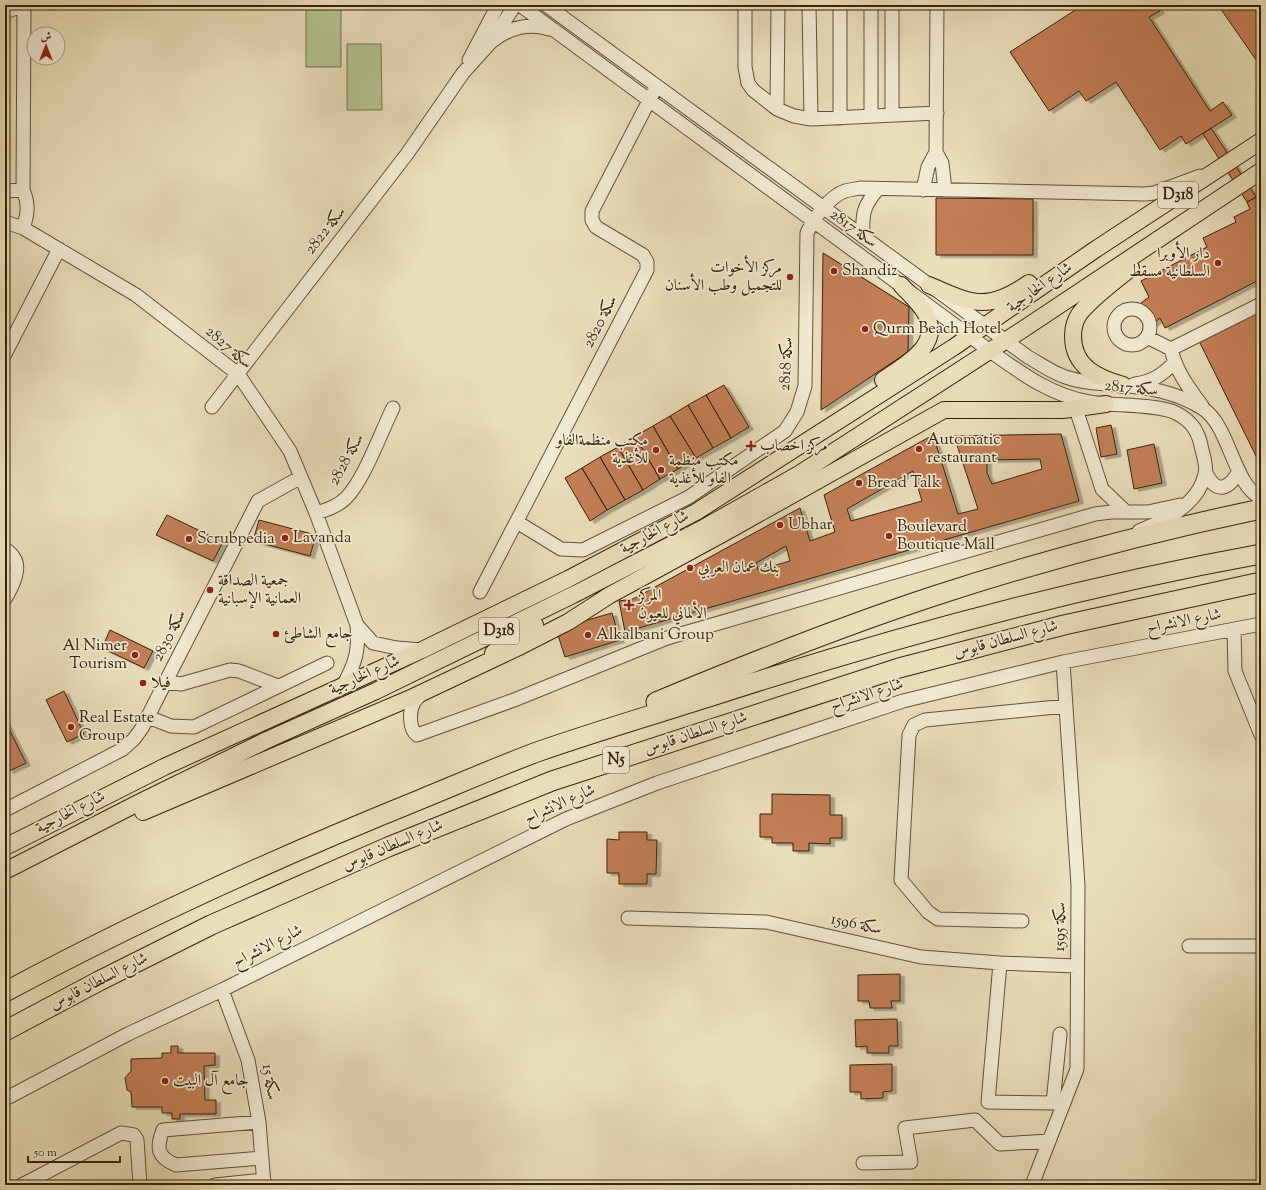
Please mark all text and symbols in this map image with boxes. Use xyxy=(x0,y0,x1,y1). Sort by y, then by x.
north arrow xyxy=(26,26,66,66)
text: ش xyxy=(41,29,52,45)
road number: D318 xyxy=(1158,182,1198,208)
street label: سكة 2822 xyxy=(300,202,352,260)
street label: سكة 2817 xyxy=(824,204,882,254)
place label: دار الأوبرا السلطانية مسقط xyxy=(1129,241,1210,284)
place label: مركز الأخوات للتجميل وطب الأسنان xyxy=(665,255,782,298)
street label: شارع الخارجية xyxy=(1003,257,1077,319)
marker: دار الأوبرا السلطانية مسقط xyxy=(1213,258,1223,268)
place label: Shandiz xyxy=(842,260,897,283)
marker: Shandiz xyxy=(829,266,839,276)
marker: مركز الأخوات للتجميل وطب الأسنان xyxy=(785,272,795,282)
street label: سكة 2820 xyxy=(578,292,624,352)
place label: Qurm Beach Hotel xyxy=(873,318,1002,341)
street label: سكة 2827 xyxy=(199,321,257,375)
marker: Qurm Beach Hotel xyxy=(860,324,870,334)
street label: سكة 2818 xyxy=(774,336,800,392)
street label: سكة 2817 xyxy=(1103,375,1159,403)
place label: Automatic restaurant xyxy=(927,429,1001,470)
street label: سكة 2828 xyxy=(323,430,371,490)
place label: مكتب منظمةالفاو للأغذية xyxy=(554,430,648,471)
place label: مركز اخصاب xyxy=(760,435,828,458)
marker: مركز اخصاب xyxy=(745,440,757,452)
marker: Automatic restaurant xyxy=(914,444,924,454)
marker: مكتب منظمةالفاو للأغذية xyxy=(651,445,661,455)
place label: مكتب منظمة الفاو للأغذية xyxy=(669,450,739,491)
marker: مكتب منظمة الفاو للأغذية xyxy=(656,465,666,475)
place label: Bread Talk xyxy=(867,472,941,495)
marker: Bread Talk xyxy=(854,478,864,488)
street label: شارع الخارجية xyxy=(616,505,694,561)
place label: Ubhar xyxy=(788,514,833,537)
place label: Boulevard Boutique Mall xyxy=(897,516,995,557)
marker: Ubhar xyxy=(775,520,785,530)
place label: Lavanda xyxy=(293,527,352,550)
place label: Scrubpedia xyxy=(197,528,275,551)
marker: Boulevard Boutique Mall xyxy=(884,531,894,541)
marker: Lavanda xyxy=(280,533,290,543)
marker: Scrubpedia xyxy=(184,534,194,544)
place label: بنك عمان العربي xyxy=(698,557,779,580)
marker: بنك عمان العربي xyxy=(685,563,695,573)
place label: جمعية الصداقة العمانية الإسبانية xyxy=(218,570,301,611)
marker: جمعية الصداقة العمانية الإسبانية xyxy=(205,585,215,595)
place label: المركز الألماني للعيون xyxy=(636,585,707,626)
marker: المركز الألماني للعيون xyxy=(623,599,635,611)
street label: شارع الانشراح xyxy=(1145,603,1224,642)
street label: سكة 2830 xyxy=(147,606,193,666)
street label: شارع السلطان قابوس xyxy=(951,615,1061,665)
road number: D318 xyxy=(479,618,519,644)
place label: جامع الشاطئ xyxy=(284,623,352,648)
place label: Alkalbani Group xyxy=(596,624,714,647)
marker: جامع الشاطئ xyxy=(271,629,281,639)
marker: Alkalbani Group xyxy=(583,630,593,640)
place label: Al Nimer Tourism xyxy=(62,635,127,676)
marker: Al Nimer Tourism xyxy=(130,650,140,660)
street label: شارع الخارجية xyxy=(326,650,404,702)
place label: فيلا xyxy=(151,672,171,695)
street label: شارع الانشراح xyxy=(827,673,907,720)
marker: فيلا xyxy=(138,678,148,688)
street label: شارع السلطان قابوس xyxy=(641,706,751,762)
place label: Real Estate Group xyxy=(79,707,154,748)
marker: Real Estate Group xyxy=(66,722,76,732)
road number: N5 xyxy=(603,747,629,773)
street label: شارع الانشراح xyxy=(521,779,600,832)
street label: شارع الخارجية xyxy=(32,786,110,840)
street label: شارع السلطان قابوس xyxy=(339,814,447,878)
street label: سكة 1595 xyxy=(1049,902,1073,952)
street label: سكة 1596 xyxy=(828,908,884,942)
street label: شارع الانشراح xyxy=(229,920,308,975)
street label: شارع السلطان قابوس xyxy=(46,947,152,1017)
street label: سكة 15 xyxy=(255,1062,283,1102)
place label: جامع آل البيت xyxy=(173,1070,249,1095)
marker: جامع آل البيت xyxy=(160,1076,170,1086)
scale bar xyxy=(28,1138,120,1164)
text: 50 m xyxy=(33,1144,57,1162)

